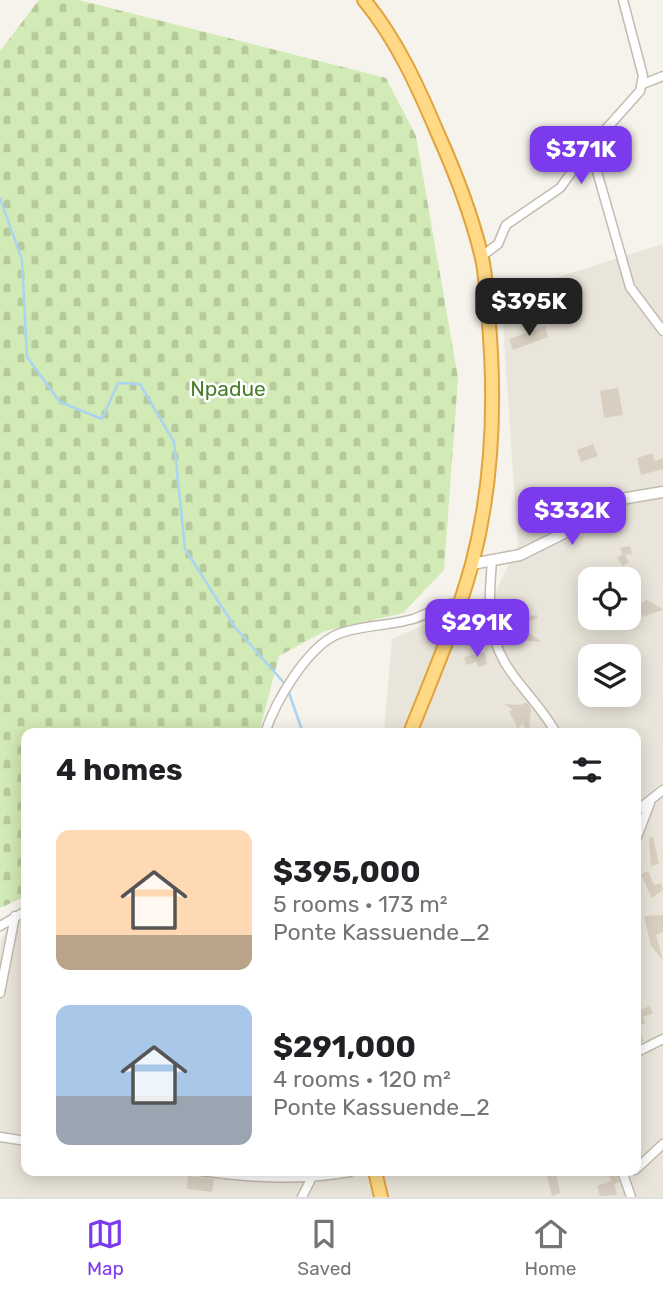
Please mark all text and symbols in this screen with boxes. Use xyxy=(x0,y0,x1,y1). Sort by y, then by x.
pin: $371K xyxy=(532,127,630,186)
text: $371K xyxy=(546,135,616,163)
pin: $395K xyxy=(480,278,578,338)
text: $395K xyxy=(491,287,567,315)
park label: Npadue xyxy=(190,376,266,401)
pin: $332K xyxy=(523,488,621,547)
text: $332K xyxy=(534,496,610,524)
map controls xyxy=(578,567,641,707)
button: locate xyxy=(578,567,641,630)
pin: $291K xyxy=(428,600,526,659)
text: $291K xyxy=(441,608,513,636)
button: layers xyxy=(578,644,641,707)
icon: filters xyxy=(568,751,606,789)
text: 4 homes xyxy=(56,752,183,788)
text: $395,000 xyxy=(273,854,421,890)
icon: home xyxy=(112,858,196,942)
text: 5 rooms · 173 m² xyxy=(273,890,448,918)
text: Ponte Kassuende_2 xyxy=(273,918,490,946)
text: $291,000 xyxy=(273,1029,416,1065)
icon: home xyxy=(112,1033,196,1117)
text: 4 rooms · 120 m² xyxy=(273,1065,451,1093)
text: Ponte Kassuende_2 xyxy=(273,1093,490,1121)
tab: Map xyxy=(86,1215,124,1280)
tab: Saved xyxy=(297,1215,352,1280)
tab: Home xyxy=(525,1215,577,1280)

